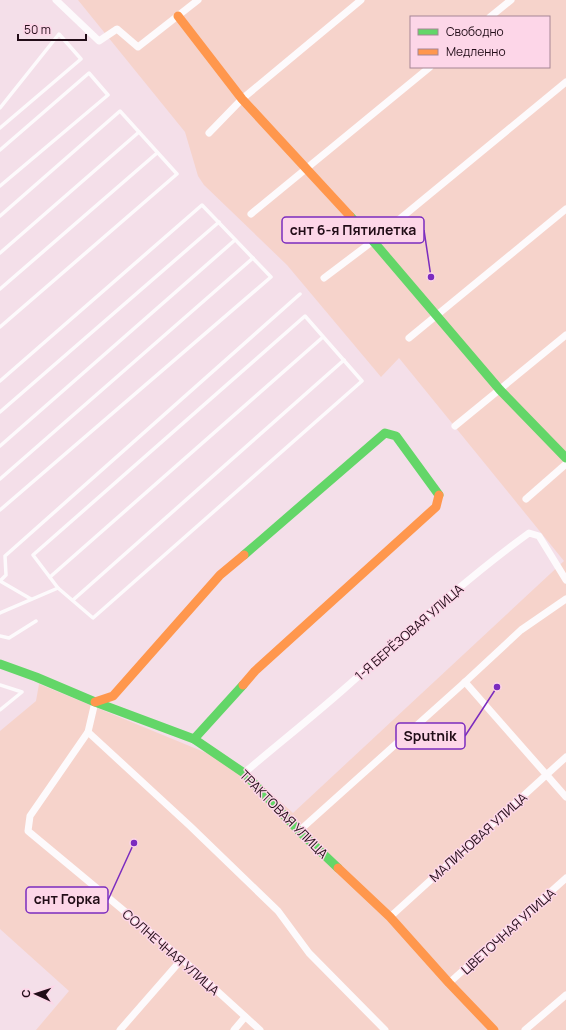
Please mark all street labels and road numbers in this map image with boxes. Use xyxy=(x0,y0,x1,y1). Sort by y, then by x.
street label: 1-Я БЕРЁЗОВАЯ УЛИЦА xyxy=(351,580,467,684)
street label: ТРАКТОВАЯ УЛИЦА xyxy=(236,766,332,862)
street label: МАЛИНОВАЯ УЛИЦА xyxy=(425,788,531,886)
street label: ЦВЕТОЧНАЯ УЛИЦА xyxy=(457,884,559,978)
street label: СОЛНЕЧНАЯ УЛИЦА xyxy=(119,905,223,999)

